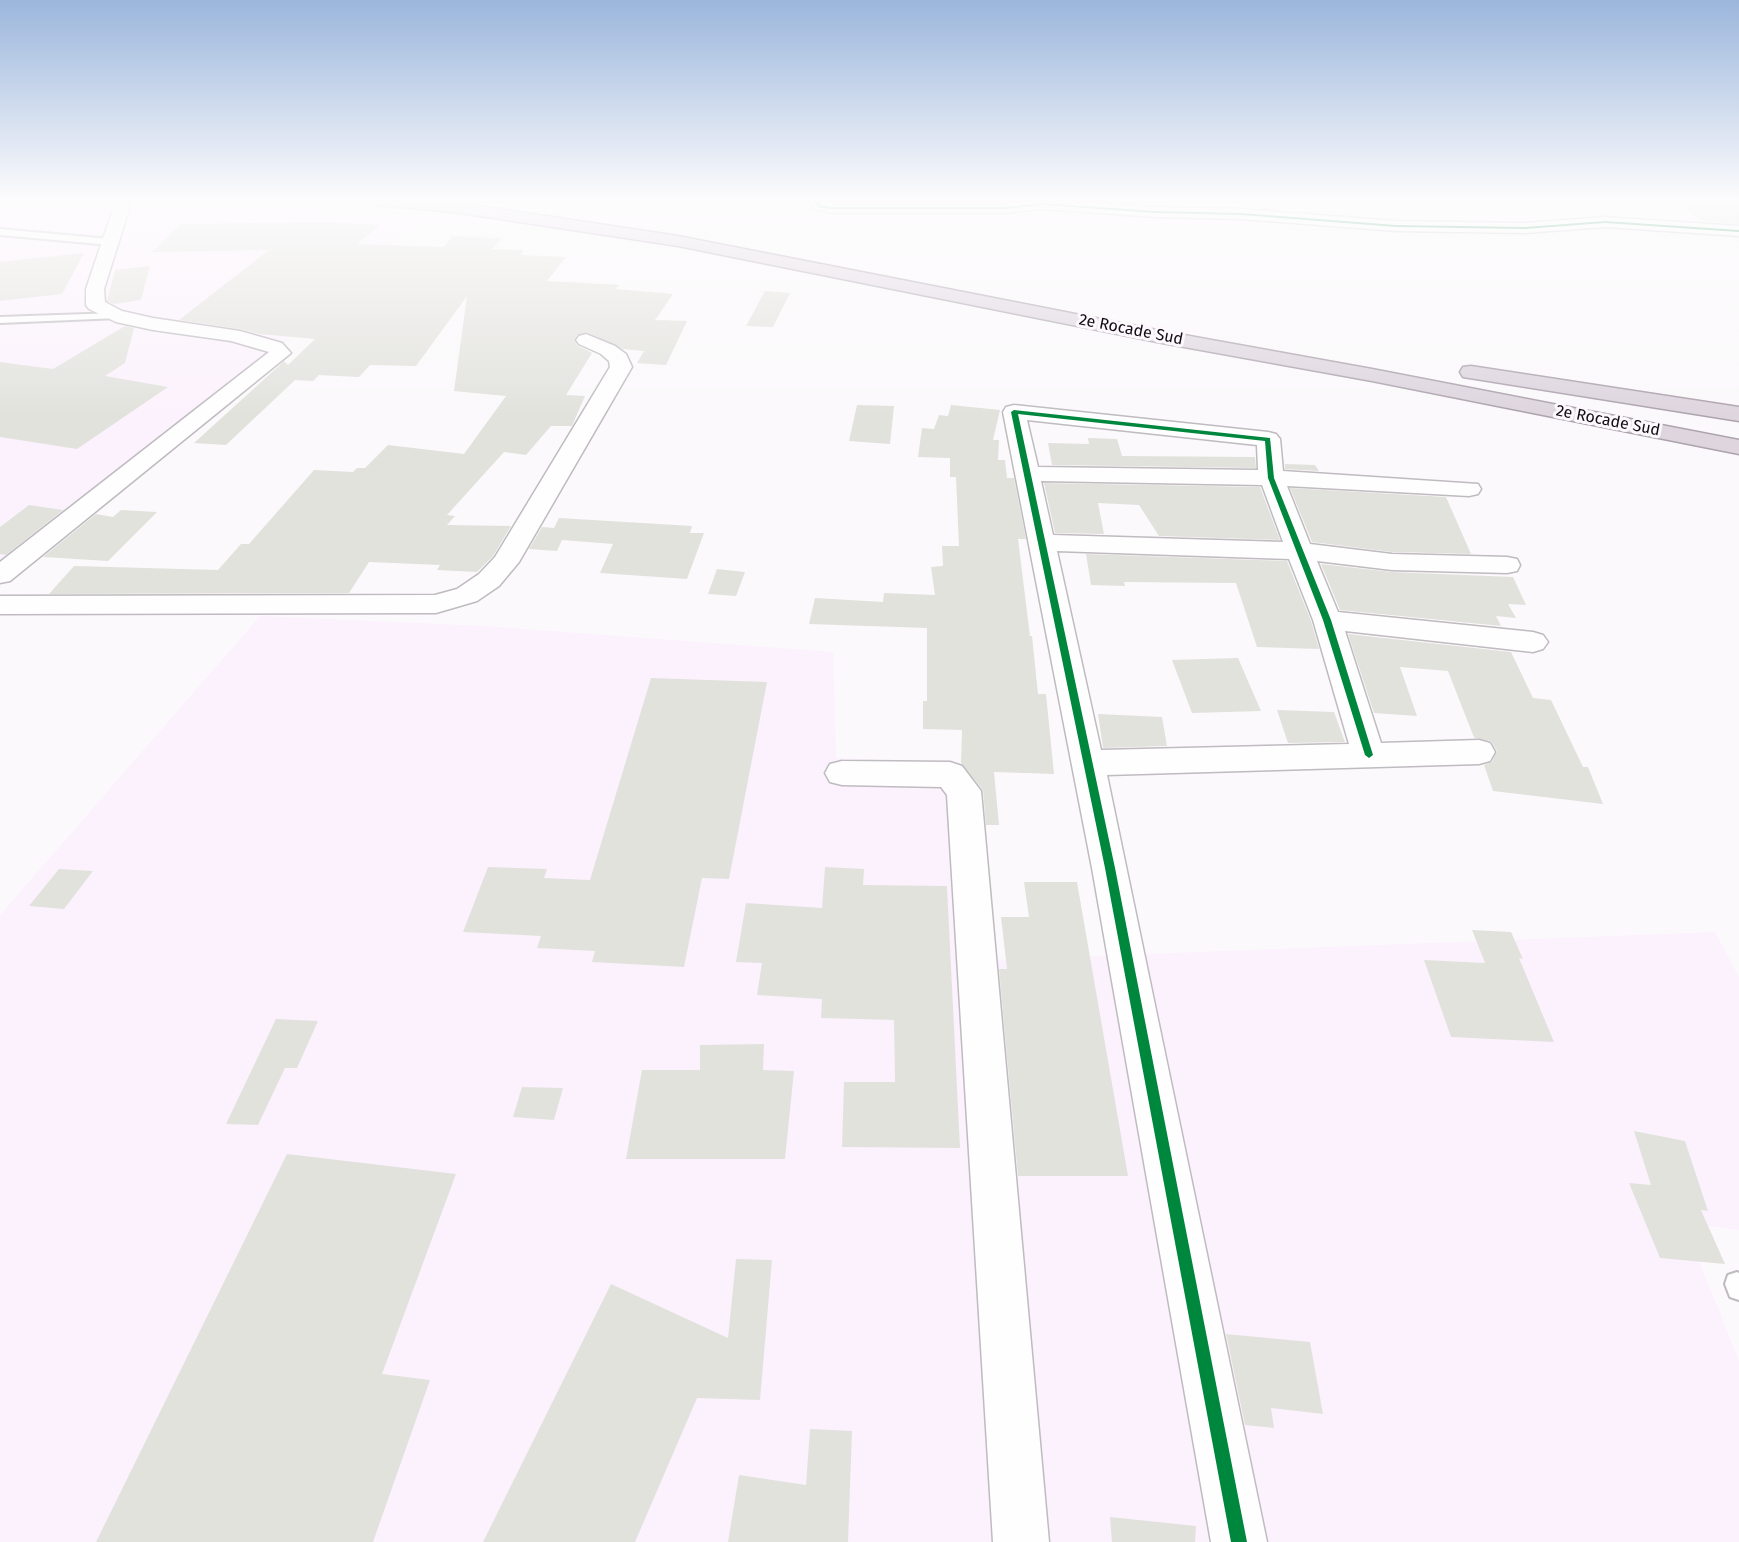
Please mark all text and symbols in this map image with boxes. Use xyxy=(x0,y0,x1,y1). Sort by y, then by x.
street label: 2e Rocade Sud xyxy=(1077,310,1185,350)
street label: 2e Rocade Sud xyxy=(1554,401,1662,441)

